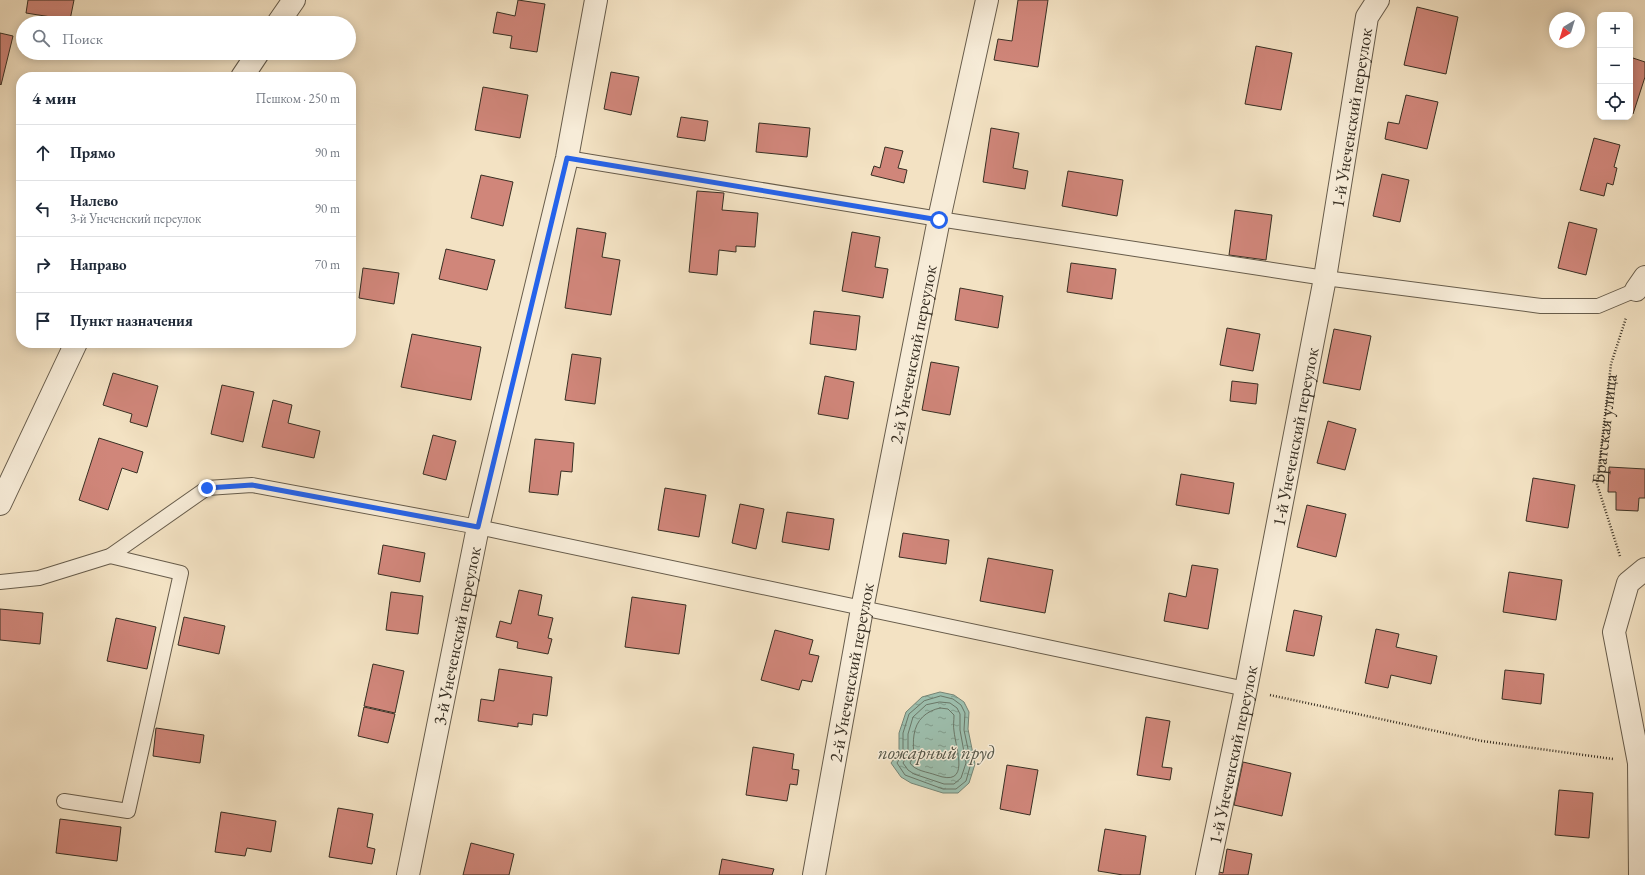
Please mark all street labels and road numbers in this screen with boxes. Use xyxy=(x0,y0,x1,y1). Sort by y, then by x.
street label: 1-й Унеченский переулок xyxy=(1325,26,1377,209)
street label: 2-й Унеченский переулок xyxy=(883,262,941,446)
street label: 1-й Унеченский переулок xyxy=(1266,345,1323,528)
street label: Братская улица xyxy=(1586,372,1621,485)
street label: 3-й Унеченский переулок xyxy=(427,544,485,727)
street label: 2-й Унеченский переулок xyxy=(823,580,879,764)
street label: 1-й Унеченский переулок xyxy=(1202,663,1262,846)

